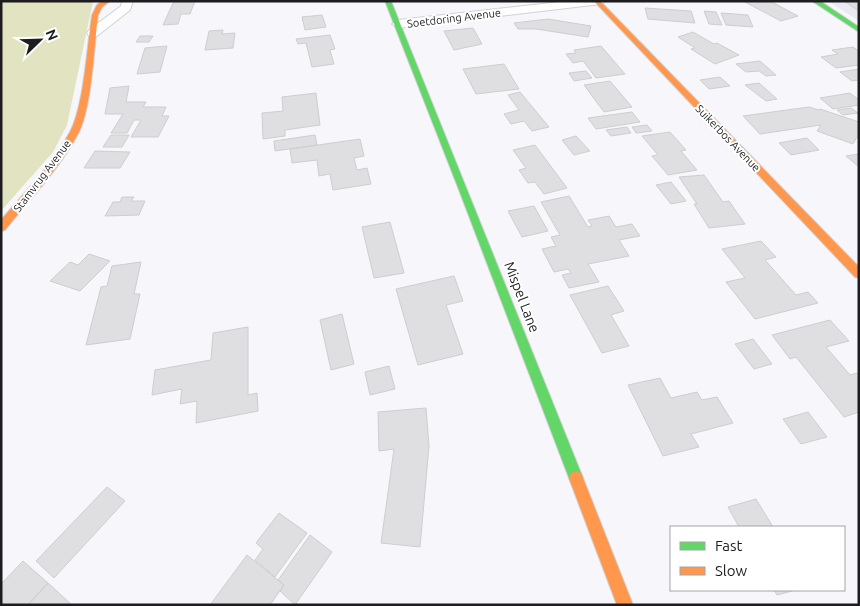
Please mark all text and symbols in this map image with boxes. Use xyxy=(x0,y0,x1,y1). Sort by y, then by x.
street label: Soetdoring Avenue xyxy=(406,6,502,30)
north arrow xyxy=(15,15,65,65)
text: N xyxy=(43,27,61,43)
street label: Suikerbos Avenue xyxy=(693,102,763,174)
street label: Stamvrug Avenue xyxy=(11,138,73,214)
street label: Mispel Lane xyxy=(501,259,543,335)
legend xyxy=(670,526,845,591)
text: Fast xyxy=(715,537,743,554)
text: Slow xyxy=(715,562,748,579)

